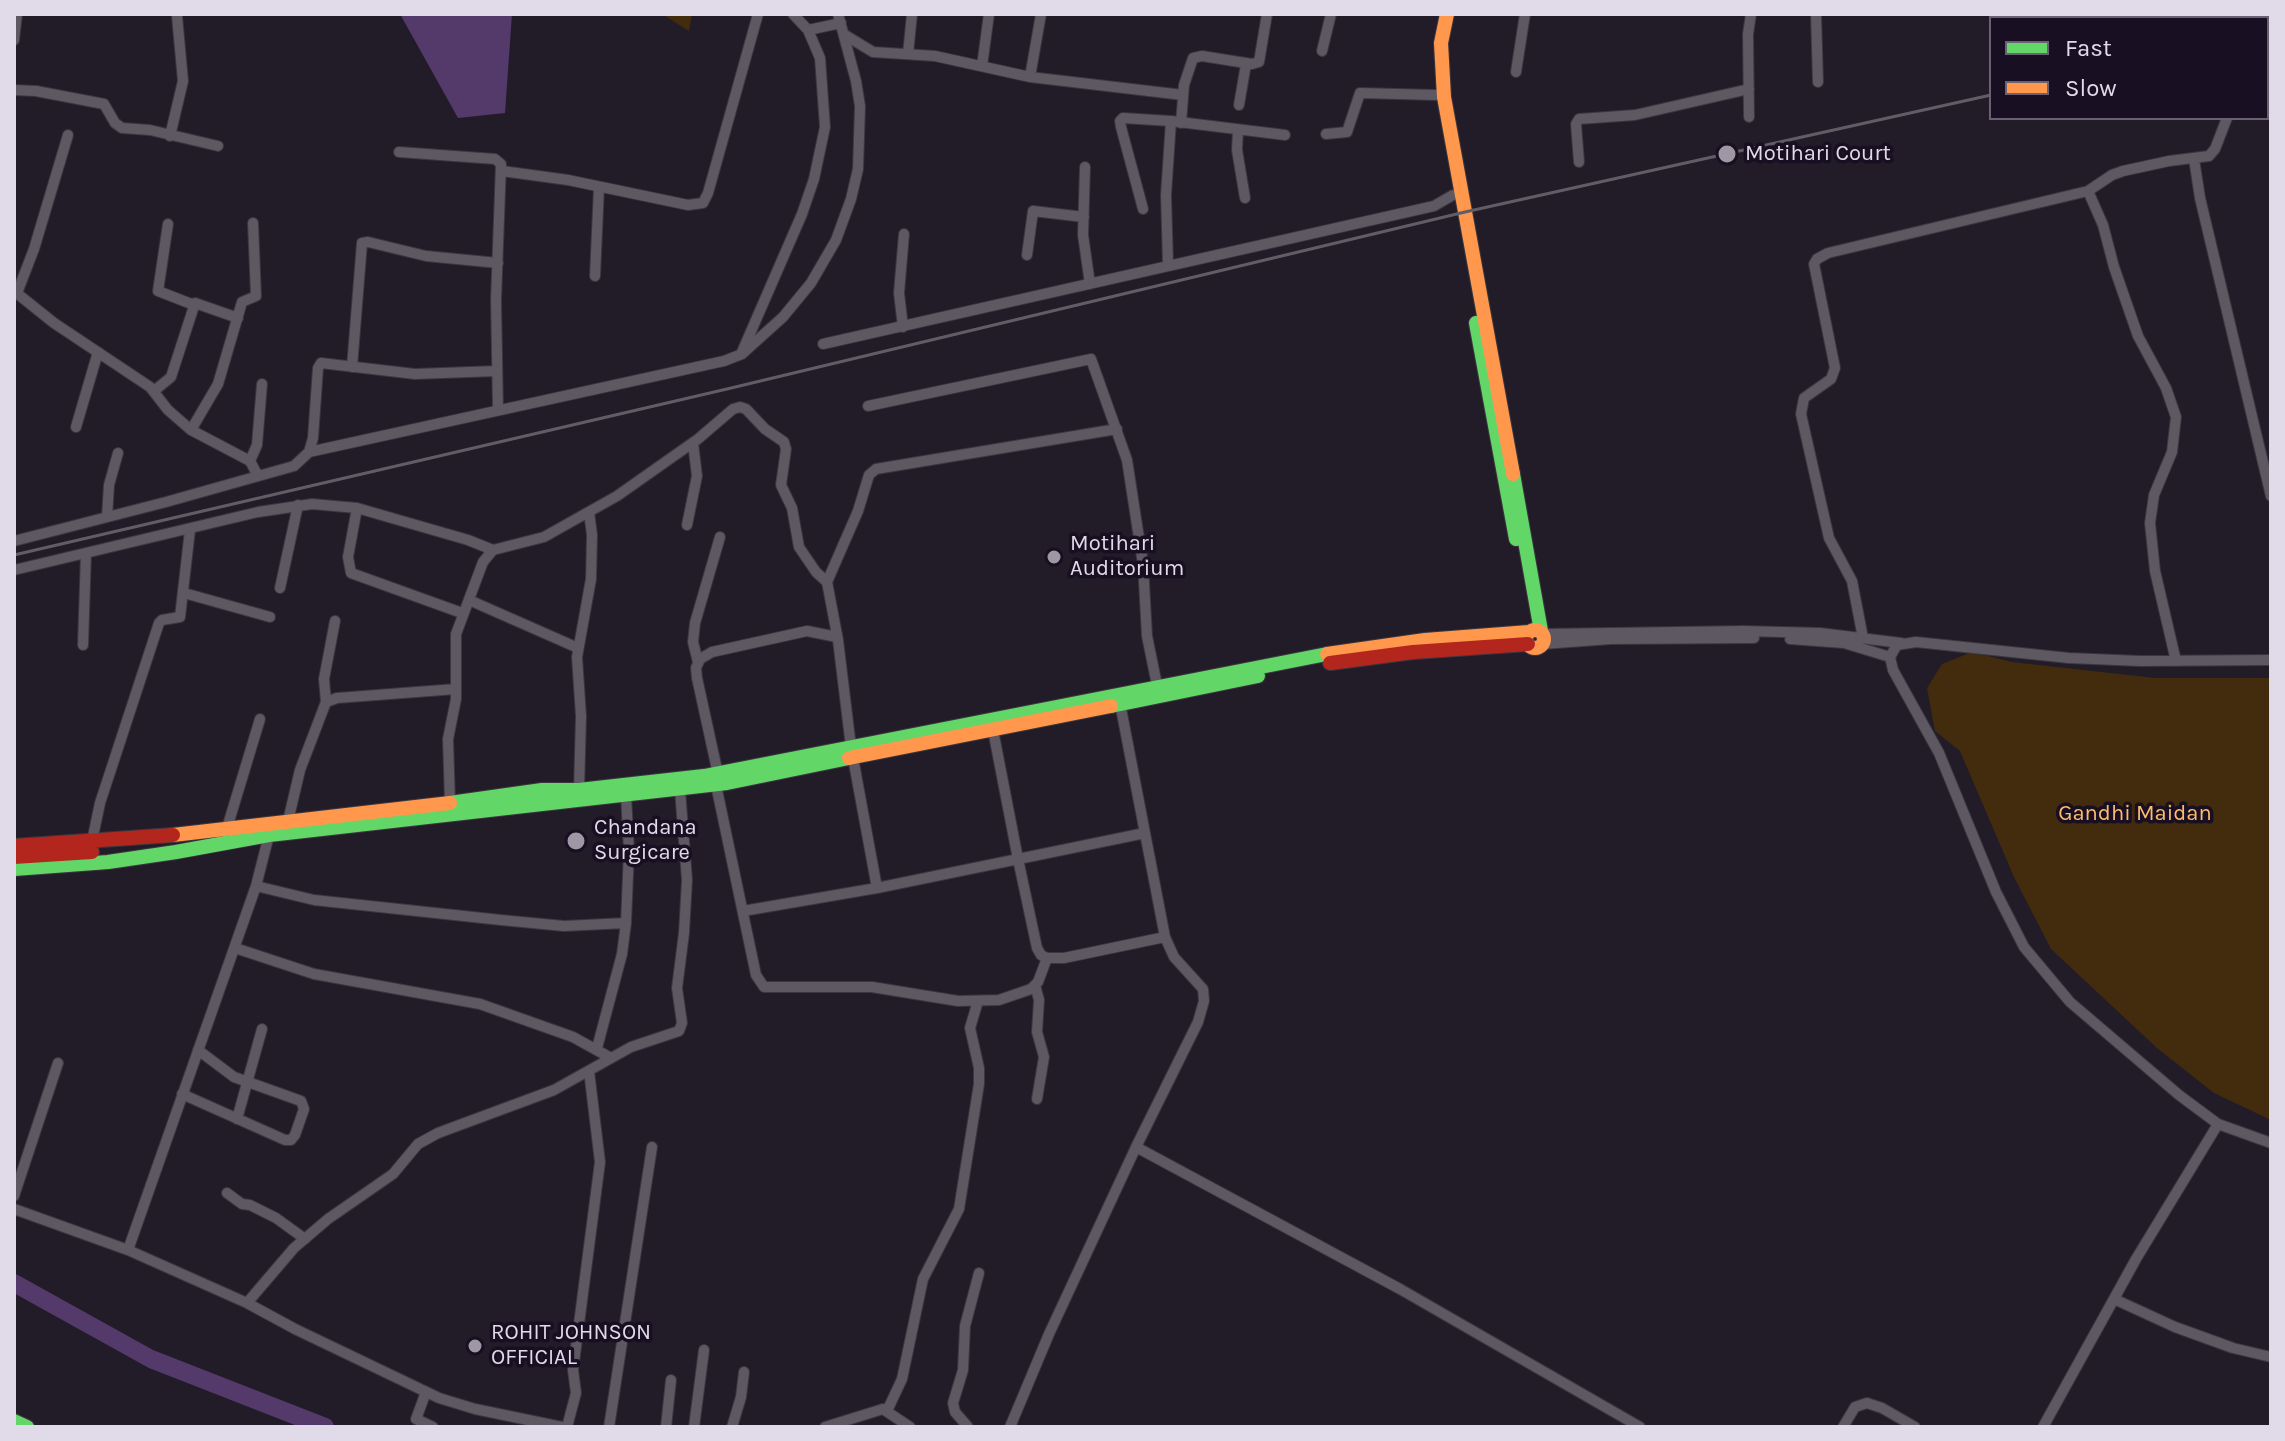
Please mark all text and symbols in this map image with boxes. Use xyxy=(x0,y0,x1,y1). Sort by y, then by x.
legend xyxy=(1989,16,2269,120)
text: Fast xyxy=(2065,34,2112,62)
text: Slow xyxy=(2065,74,2117,102)
place label: Motihari Court xyxy=(1745,141,1891,167)
marker: Motihari Court xyxy=(1716,143,1738,165)
place label: Motihari Auditorium xyxy=(1070,531,1184,582)
marker: Motihari Auditorium xyxy=(1045,548,1063,566)
park label: Gandhi Maidan xyxy=(2058,801,2212,827)
place label: Chandana Surgicare xyxy=(594,815,697,866)
marker: Chandana Surgicare xyxy=(565,830,587,852)
place label: ROHIT JOHNSON OFFICIAL xyxy=(491,1320,651,1372)
marker: ROHIT JOHNSON OFFICIAL xyxy=(466,1337,484,1355)

